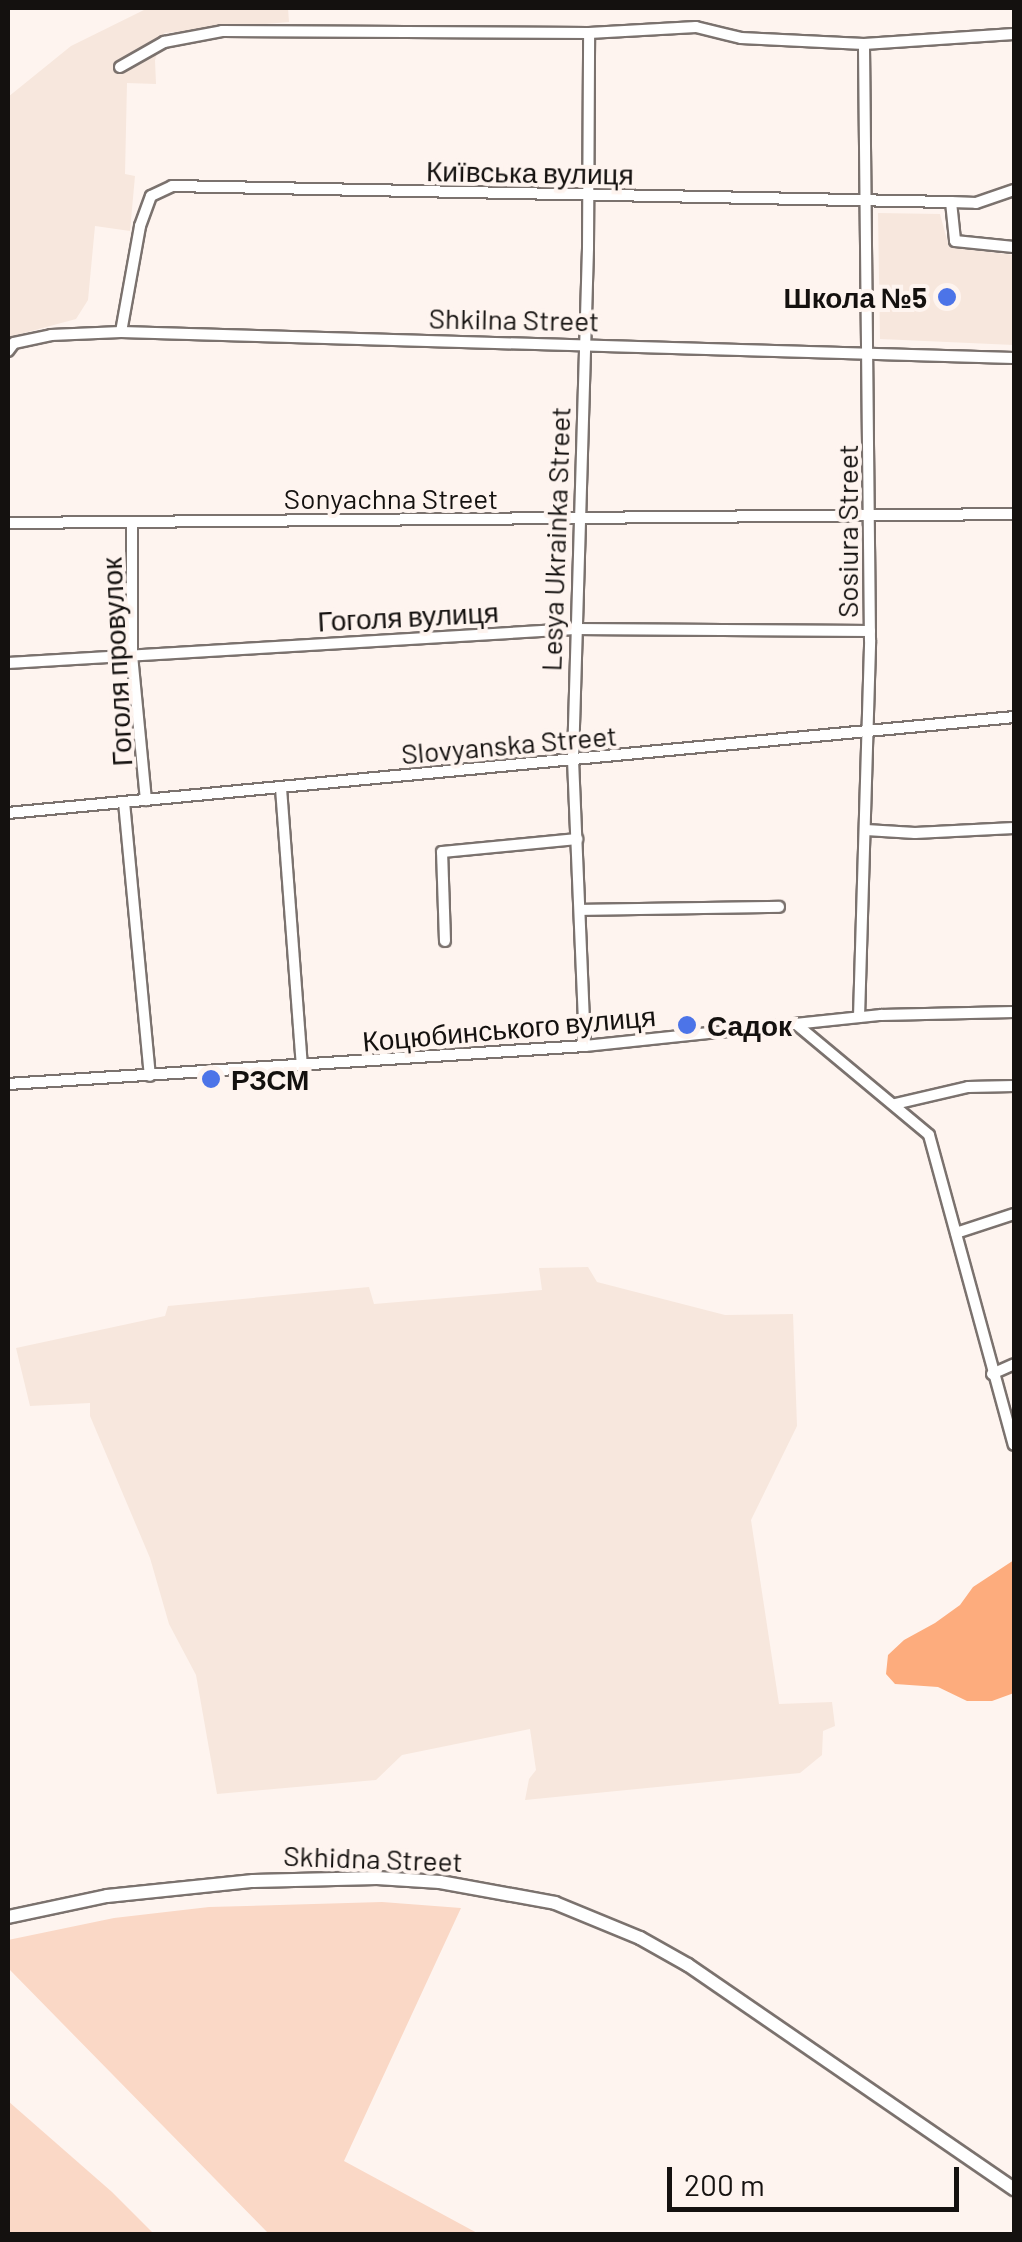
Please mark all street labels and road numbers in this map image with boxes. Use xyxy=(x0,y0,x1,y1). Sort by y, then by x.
street label: Київська вулиця xyxy=(426,153,634,191)
street label: Shkilna Street xyxy=(428,301,600,337)
street label: Lesya Ukrainka Street xyxy=(534,406,576,672)
street label: Sosiura Street xyxy=(830,444,864,618)
street label: Sonyachna Street xyxy=(284,481,498,515)
street label: Гоголя провулок xyxy=(94,557,138,767)
street label: Гоголя вулиця xyxy=(317,594,499,638)
street label: Slovyanska Street xyxy=(400,718,618,770)
street label: Коцюбинського вулиця xyxy=(361,998,657,1058)
street label: Skhidna Street xyxy=(283,1838,463,1878)

